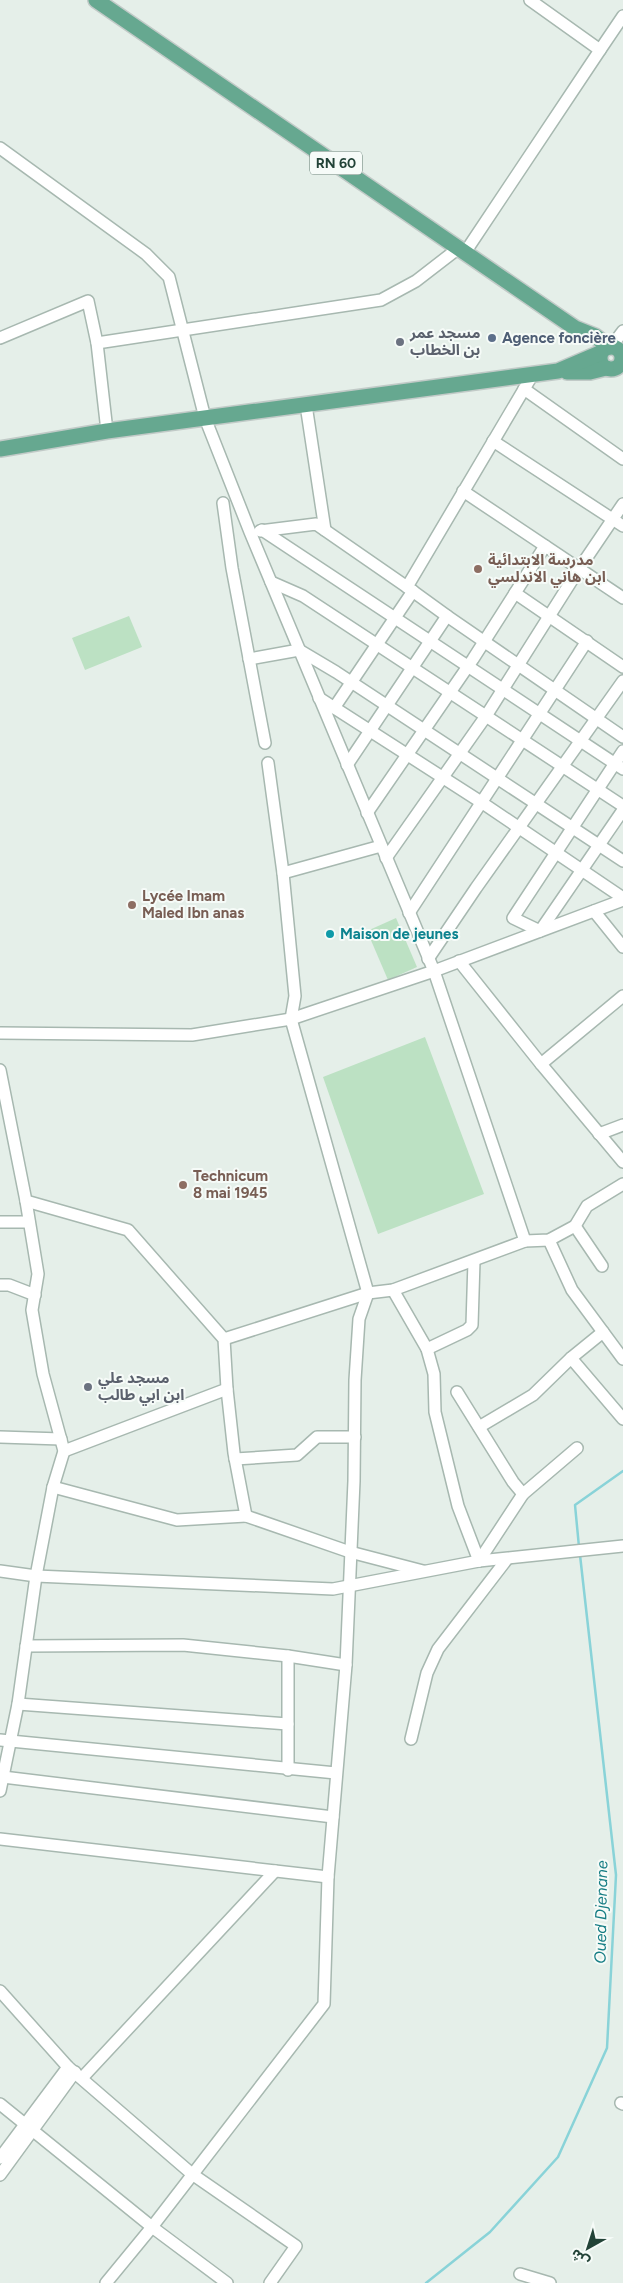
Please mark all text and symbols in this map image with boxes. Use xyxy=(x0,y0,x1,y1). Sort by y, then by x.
road number: RN 60 xyxy=(310,152,362,174)
place label: مسجد عمر بن الخطاب xyxy=(409,324,480,359)
place label: Agence foncière xyxy=(502,329,617,347)
marker: Agence foncière xyxy=(486,332,498,344)
marker: مسجد عمر بن الخطاب xyxy=(394,336,406,348)
place label: مدرسة الابتدائية ابن هاني الاندلسي xyxy=(488,551,606,588)
marker: مدرسة الابتدائية ابن هاني الاندلسي xyxy=(472,563,484,575)
place label: Lycée Imam Maled Ibn anas xyxy=(142,887,244,922)
marker: Lycée Imam Maled Ibn anas xyxy=(126,899,138,911)
place label: Maison de jeunes xyxy=(340,925,458,943)
marker: Maison de jeunes xyxy=(324,928,336,940)
place label: Technicum 8 mai 1945 xyxy=(193,1167,268,1202)
marker: Technicum 8 mai 1945 xyxy=(177,1179,189,1191)
place label: مسجد علي ابن ابي طالب xyxy=(98,1369,184,1406)
marker: مسجد علي ابن ابي طالب xyxy=(82,1381,94,1393)
water label: Oued Djenane xyxy=(591,1860,611,1964)
north arrow xyxy=(563,2223,613,2273)
text: ش xyxy=(567,2245,593,2270)

